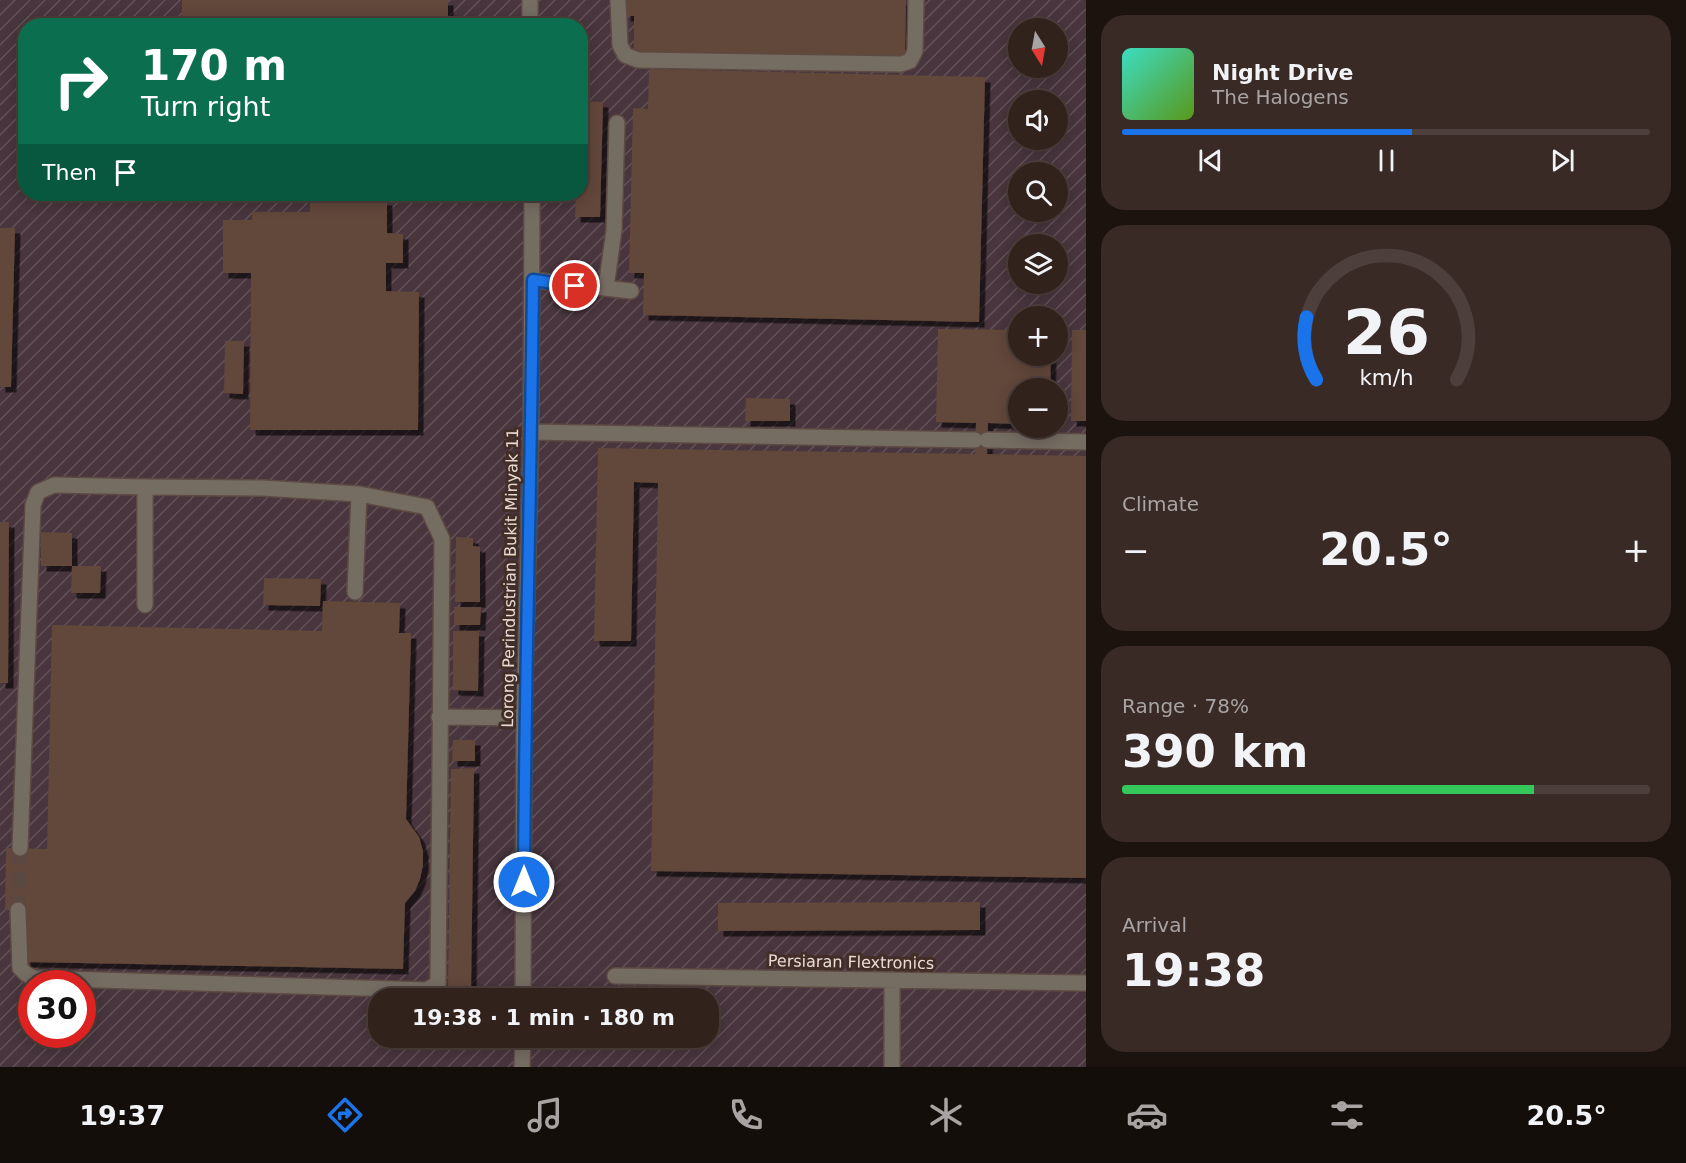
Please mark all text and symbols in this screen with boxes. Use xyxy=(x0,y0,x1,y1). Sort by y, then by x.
north arrow xyxy=(1008,18,1068,78)
map controls xyxy=(1008,18,1068,438)
text: 170 m xyxy=(141,41,287,90)
icon: right xyxy=(42,42,120,120)
text: Night Drive xyxy=(1212,60,1353,85)
text: The Halogens xyxy=(1212,85,1349,109)
button: sound xyxy=(1008,90,1068,150)
text: Turn right xyxy=(141,91,270,122)
icon: previous xyxy=(1194,144,1227,177)
icon: pause xyxy=(1370,144,1403,177)
icon: next xyxy=(1546,144,1579,177)
icon: arrive xyxy=(109,156,142,189)
text: Then xyxy=(42,160,97,185)
button: search xyxy=(1008,162,1068,222)
button: layers xyxy=(1008,234,1068,294)
pin xyxy=(549,260,600,311)
icon: arrive xyxy=(558,269,591,302)
text: 26 xyxy=(1343,296,1429,369)
button: + xyxy=(1008,306,1068,366)
text: km/h xyxy=(1359,366,1413,391)
button: − xyxy=(1008,378,1068,438)
street label: Lorong Perindustrian Bukit Minyak 11 xyxy=(498,428,522,728)
text: Climate xyxy=(1122,492,1199,516)
text: 20.5° xyxy=(1319,523,1453,576)
text: − xyxy=(1122,531,1150,570)
text: + xyxy=(1622,531,1650,570)
text: Range · 78% xyxy=(1122,694,1249,718)
text: 390 km xyxy=(1122,725,1308,778)
position arrow xyxy=(492,850,556,914)
text: Arrival xyxy=(1122,913,1187,937)
text: 19:38 xyxy=(1122,944,1265,997)
street label: Persiaran Flextronics xyxy=(768,951,934,973)
speed limit sign: 30 xyxy=(18,970,96,1048)
text: 19:38 · 1 min · 180 m xyxy=(412,1005,675,1030)
icon: directions xyxy=(324,1094,366,1136)
icon: music xyxy=(524,1094,566,1136)
icon: phone xyxy=(725,1094,767,1136)
icon: climate xyxy=(925,1094,967,1136)
icon: car xyxy=(1126,1094,1168,1136)
icon: filters xyxy=(1326,1094,1368,1136)
text: 19:37 xyxy=(79,1100,165,1131)
text: 20.5° xyxy=(1527,1100,1607,1131)

